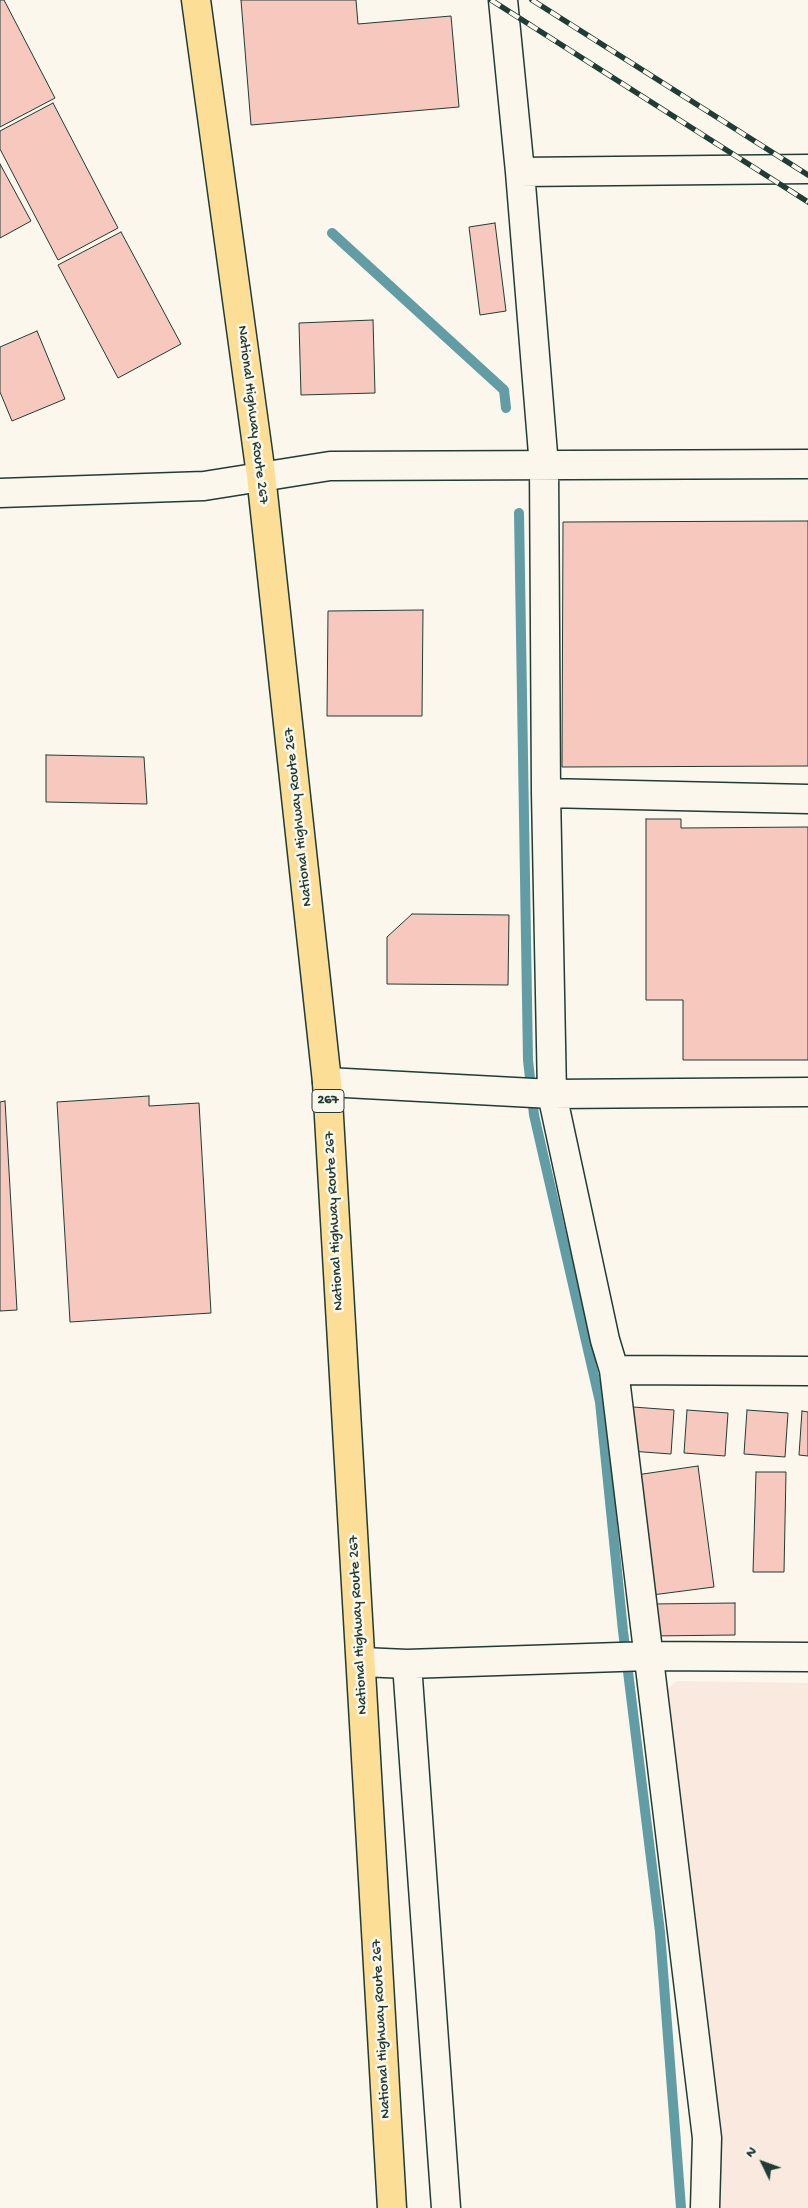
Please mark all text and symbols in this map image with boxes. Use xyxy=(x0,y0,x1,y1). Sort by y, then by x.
street label: National Highway Route 267 xyxy=(232,325,272,505)
street label: National Highway Route 267 xyxy=(281,727,317,907)
road number: 267 xyxy=(312,1090,344,1112)
street label: National Highway Route 267 xyxy=(321,1131,349,1311)
street label: National Highway Route 267 xyxy=(345,1535,373,1715)
street label: National Highway Route 267 xyxy=(368,1939,396,2119)
north arrow xyxy=(738,2138,788,2188)
text: N xyxy=(742,2144,761,2162)

